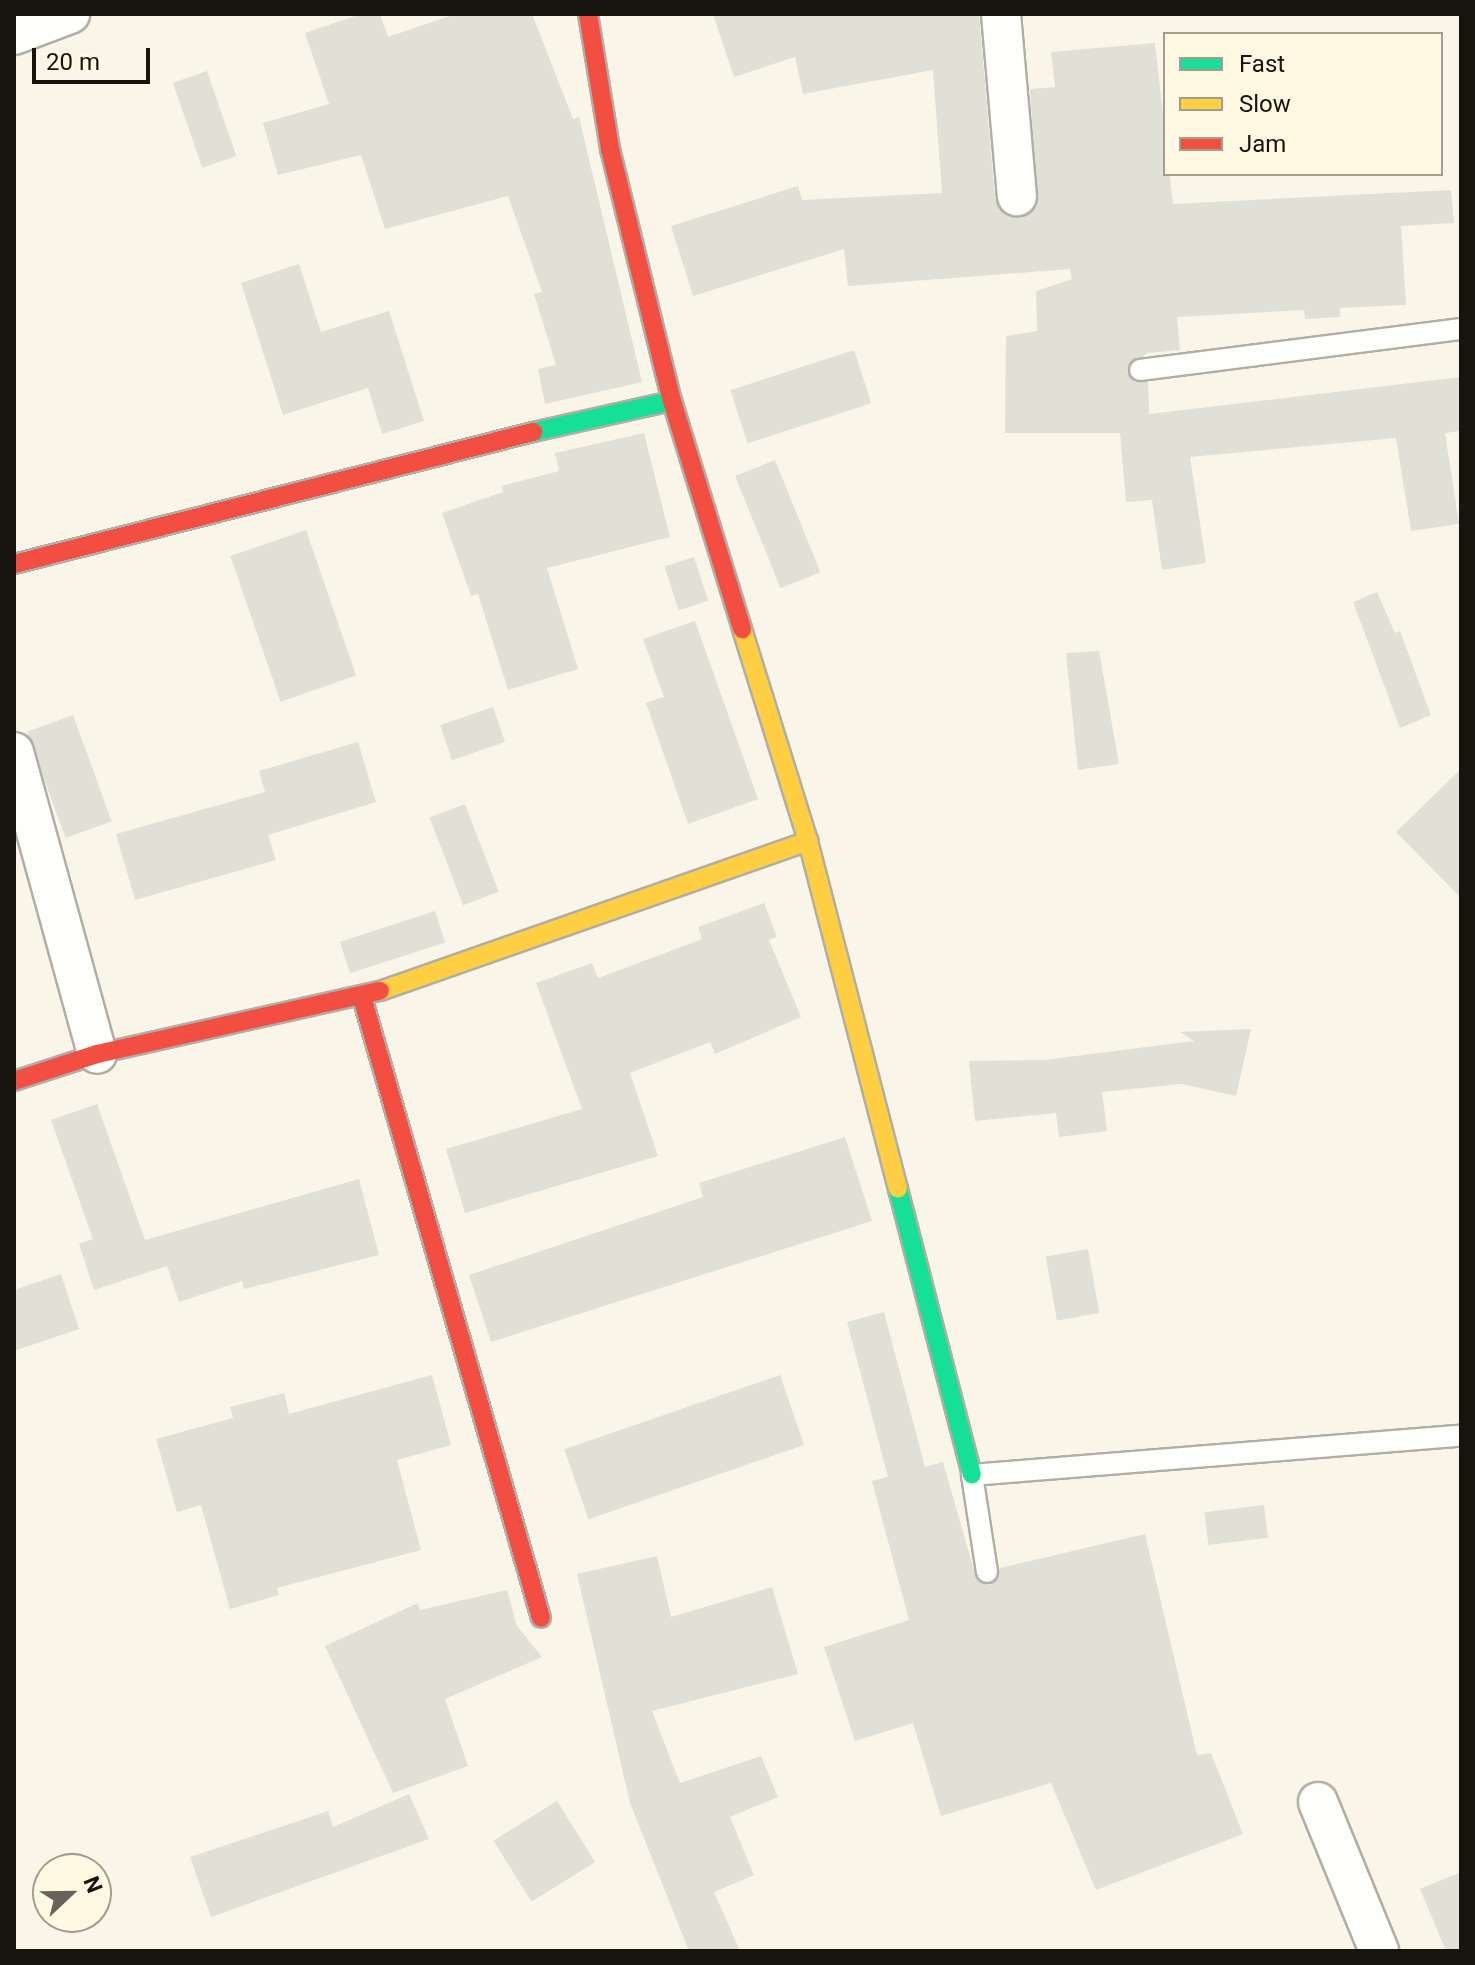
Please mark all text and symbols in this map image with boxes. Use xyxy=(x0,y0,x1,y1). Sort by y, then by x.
scale bar xyxy=(36,32,154,82)
legend xyxy=(1163,32,1443,176)
text: 20 m xyxy=(46,48,100,76)
text: Fast xyxy=(1239,50,1285,78)
text: Slow xyxy=(1239,90,1291,118)
text: Jam xyxy=(1239,130,1286,158)
north arrow xyxy=(32,1853,112,1933)
text: N xyxy=(78,1873,107,1896)

